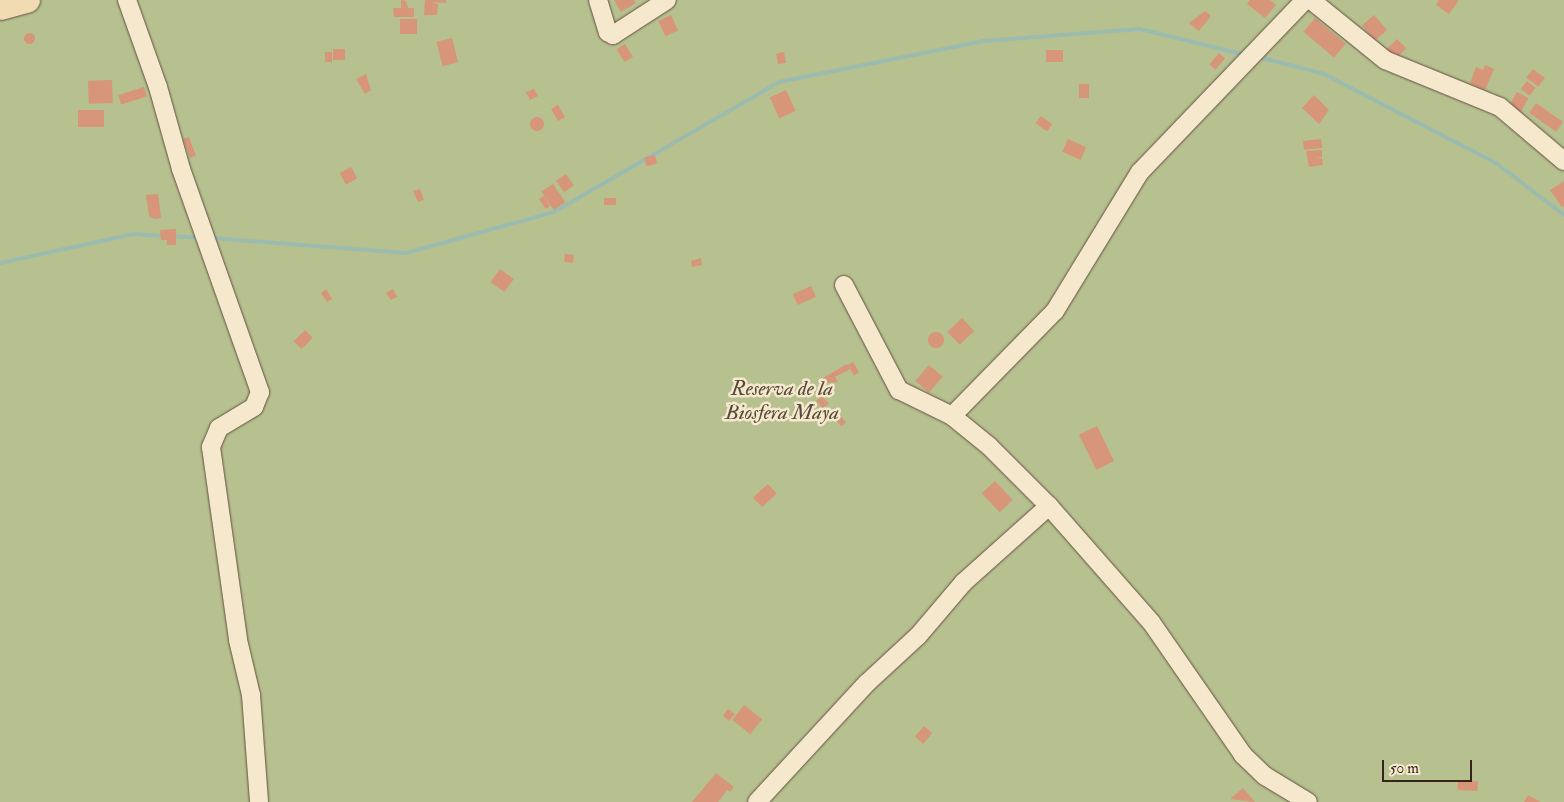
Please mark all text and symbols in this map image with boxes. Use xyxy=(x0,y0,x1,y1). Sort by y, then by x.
park label: Reserva de la Biosfera Maya xyxy=(725,376,839,426)
scale bar xyxy=(1384,750,1474,782)
text: 50 m xyxy=(1390,759,1419,778)

